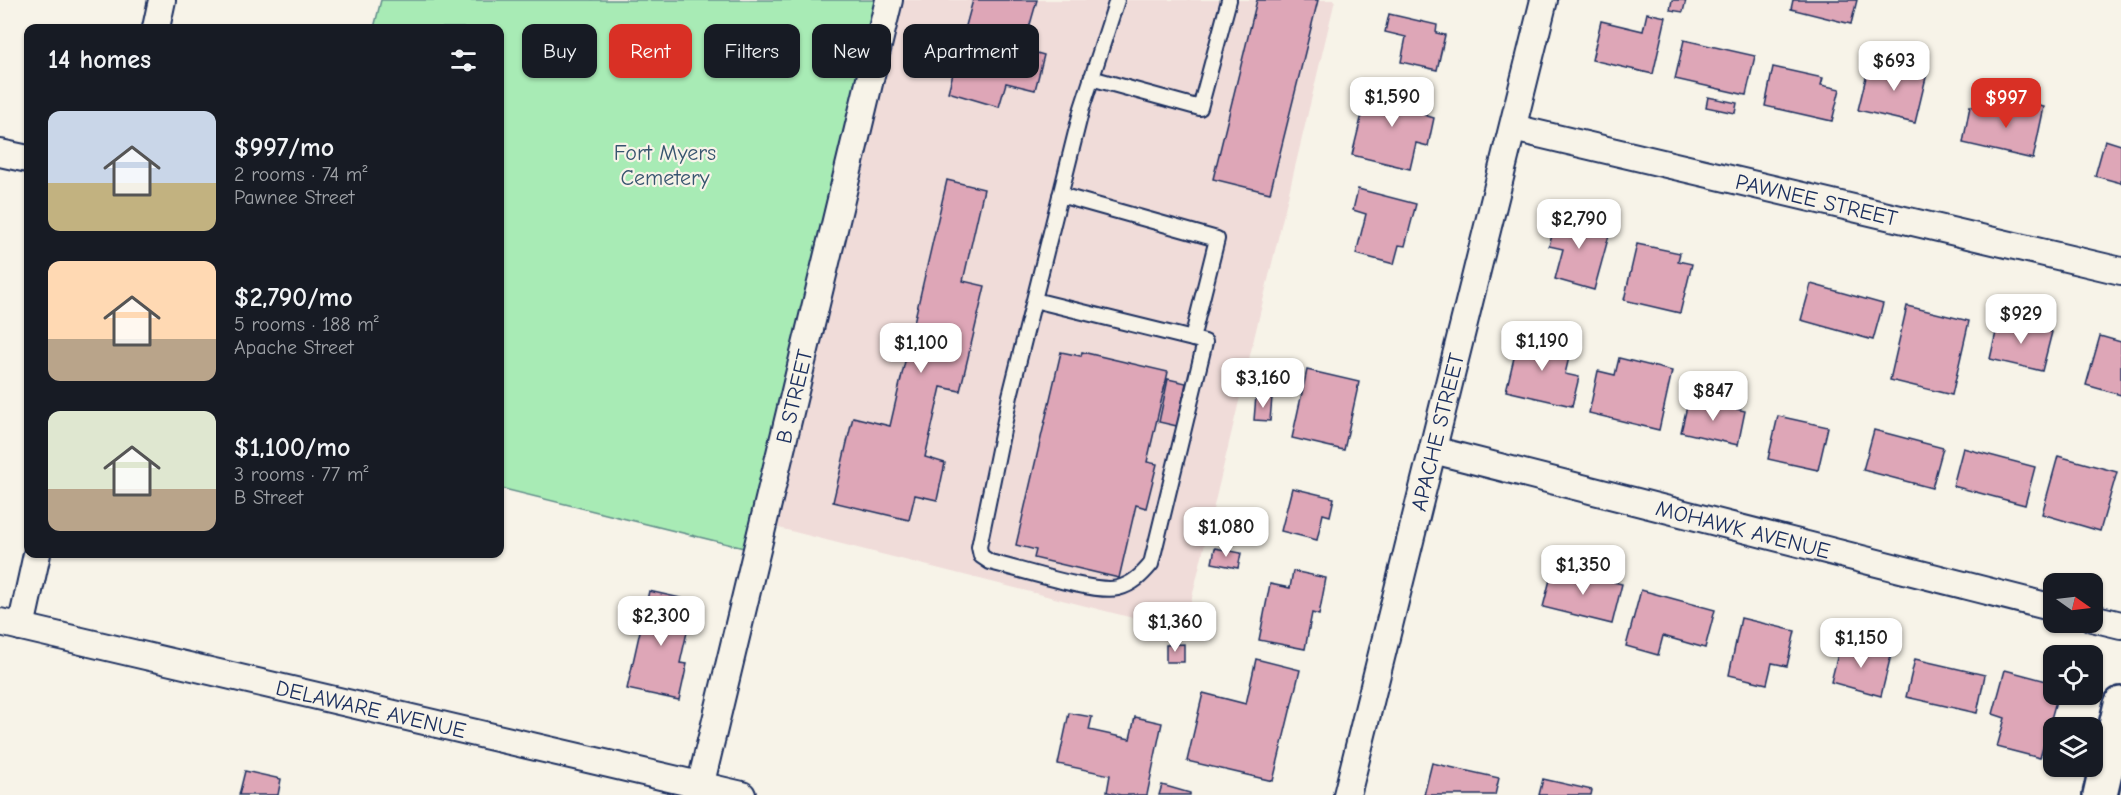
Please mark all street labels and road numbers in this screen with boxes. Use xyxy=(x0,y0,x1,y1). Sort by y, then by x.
street label: PAWNEE STREET xyxy=(1733,169,1901,232)
street label: B STREET xyxy=(771,346,819,446)
street label: APACHE STREET xyxy=(1406,350,1470,514)
street label: MOHAWK AVENUE xyxy=(1653,495,1833,565)
street label: DELAWARE AVENUE xyxy=(273,675,468,744)

